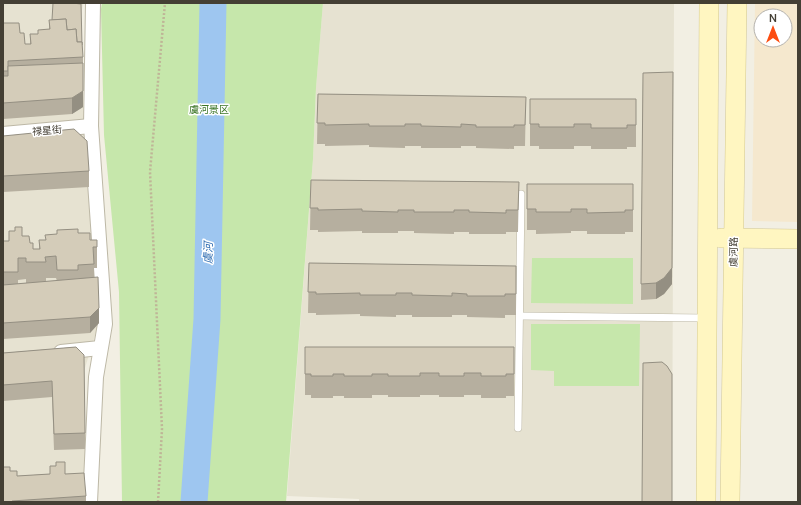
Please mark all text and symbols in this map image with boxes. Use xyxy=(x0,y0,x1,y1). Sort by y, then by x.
north arrow xyxy=(753,8,793,48)
text: N xyxy=(769,10,777,25)
park label: 虞河景区 xyxy=(189,102,229,116)
street label: 禄星街 xyxy=(31,122,63,138)
street label: 虞河路 xyxy=(726,237,740,267)
water label: 虞河 xyxy=(200,240,215,264)

